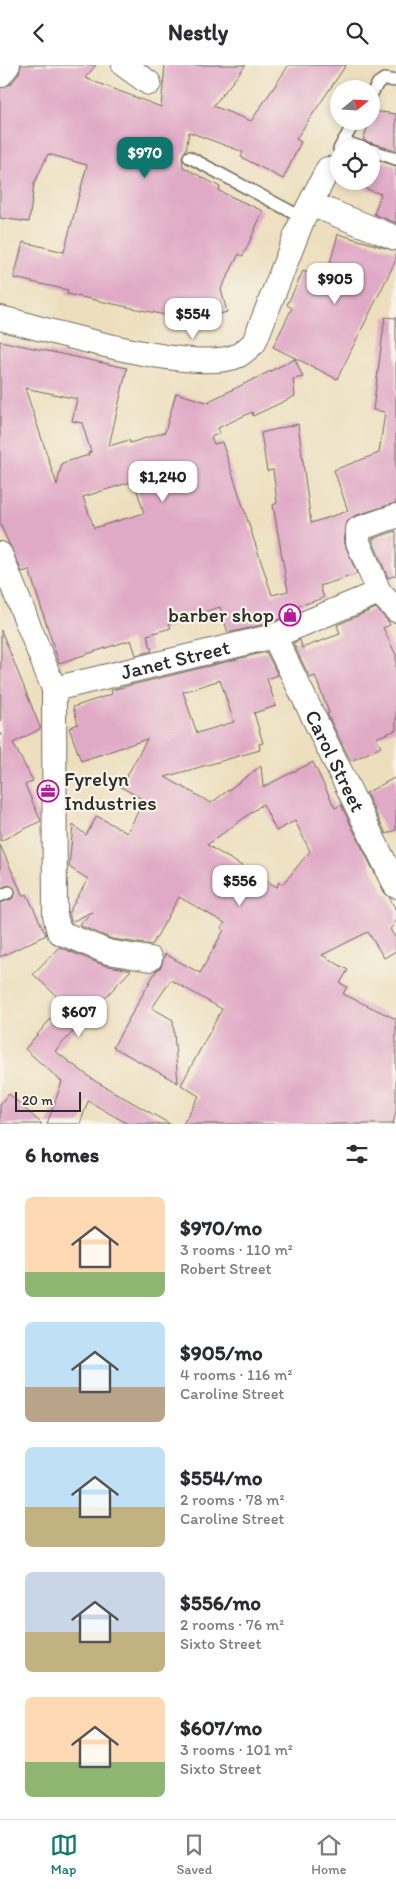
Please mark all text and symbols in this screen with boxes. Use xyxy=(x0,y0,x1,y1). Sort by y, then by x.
icon: back xyxy=(25,19,53,47)
text: Nestly xyxy=(168,19,228,46)
icon: search xyxy=(343,19,371,47)
north arrow xyxy=(330,80,380,130)
map controls xyxy=(330,80,380,190)
pin: $970 xyxy=(115,137,175,179)
button: locate xyxy=(330,140,380,190)
text: $970 xyxy=(128,143,162,162)
pin: $905 xyxy=(305,263,365,305)
text: $905 xyxy=(318,269,352,288)
pin: $554 xyxy=(163,297,223,340)
text: $554 xyxy=(176,304,210,323)
pin: $1,240 xyxy=(122,461,204,503)
text: $1,240 xyxy=(139,467,187,486)
place label: barber shop xyxy=(168,602,274,627)
shop icon: barber shop xyxy=(278,603,302,627)
street label: Janet Street xyxy=(118,634,233,684)
street label: Carol Street xyxy=(300,706,371,816)
place label: Fyrelyn Industries xyxy=(64,766,157,815)
office icon: Fyrelyn Industries xyxy=(36,779,60,803)
pin: $556 xyxy=(210,865,270,907)
text: $556 xyxy=(223,871,257,890)
pin: $607 xyxy=(49,995,109,1038)
text: $607 xyxy=(62,1002,96,1021)
scale bar xyxy=(15,1089,81,1112)
text: 20 m xyxy=(22,1092,53,1109)
icon: filters xyxy=(343,1140,371,1168)
text: 6 homes xyxy=(25,1142,99,1167)
text: $970/mo xyxy=(180,1215,262,1240)
icon: home xyxy=(65,1217,125,1277)
text: 3 rooms · 110 m² xyxy=(180,1240,293,1259)
text: Robert Street xyxy=(180,1259,272,1278)
text: $905/mo xyxy=(180,1340,263,1365)
icon: home xyxy=(65,1342,125,1402)
text: 4 rooms · 116 m² xyxy=(180,1365,292,1384)
text: Caroline Street xyxy=(180,1384,284,1403)
text: $554/mo xyxy=(180,1465,262,1490)
icon: home xyxy=(65,1467,125,1527)
text: 2 rooms · 78 m² xyxy=(180,1490,285,1509)
text: Caroline Street xyxy=(180,1509,284,1528)
text: $556/mo xyxy=(180,1590,261,1615)
icon: home xyxy=(65,1592,125,1652)
text: 2 rooms · 76 m² xyxy=(180,1615,284,1634)
text: Sixto Street xyxy=(180,1634,261,1653)
text: $607/mo xyxy=(180,1715,262,1740)
icon: home xyxy=(65,1717,125,1777)
text: 3 rooms · 101 m² xyxy=(180,1740,293,1759)
text: Sixto Street xyxy=(180,1759,261,1778)
tab: Map xyxy=(50,1831,78,1878)
tab: Saved xyxy=(177,1831,212,1878)
tab: Home xyxy=(311,1831,347,1878)

